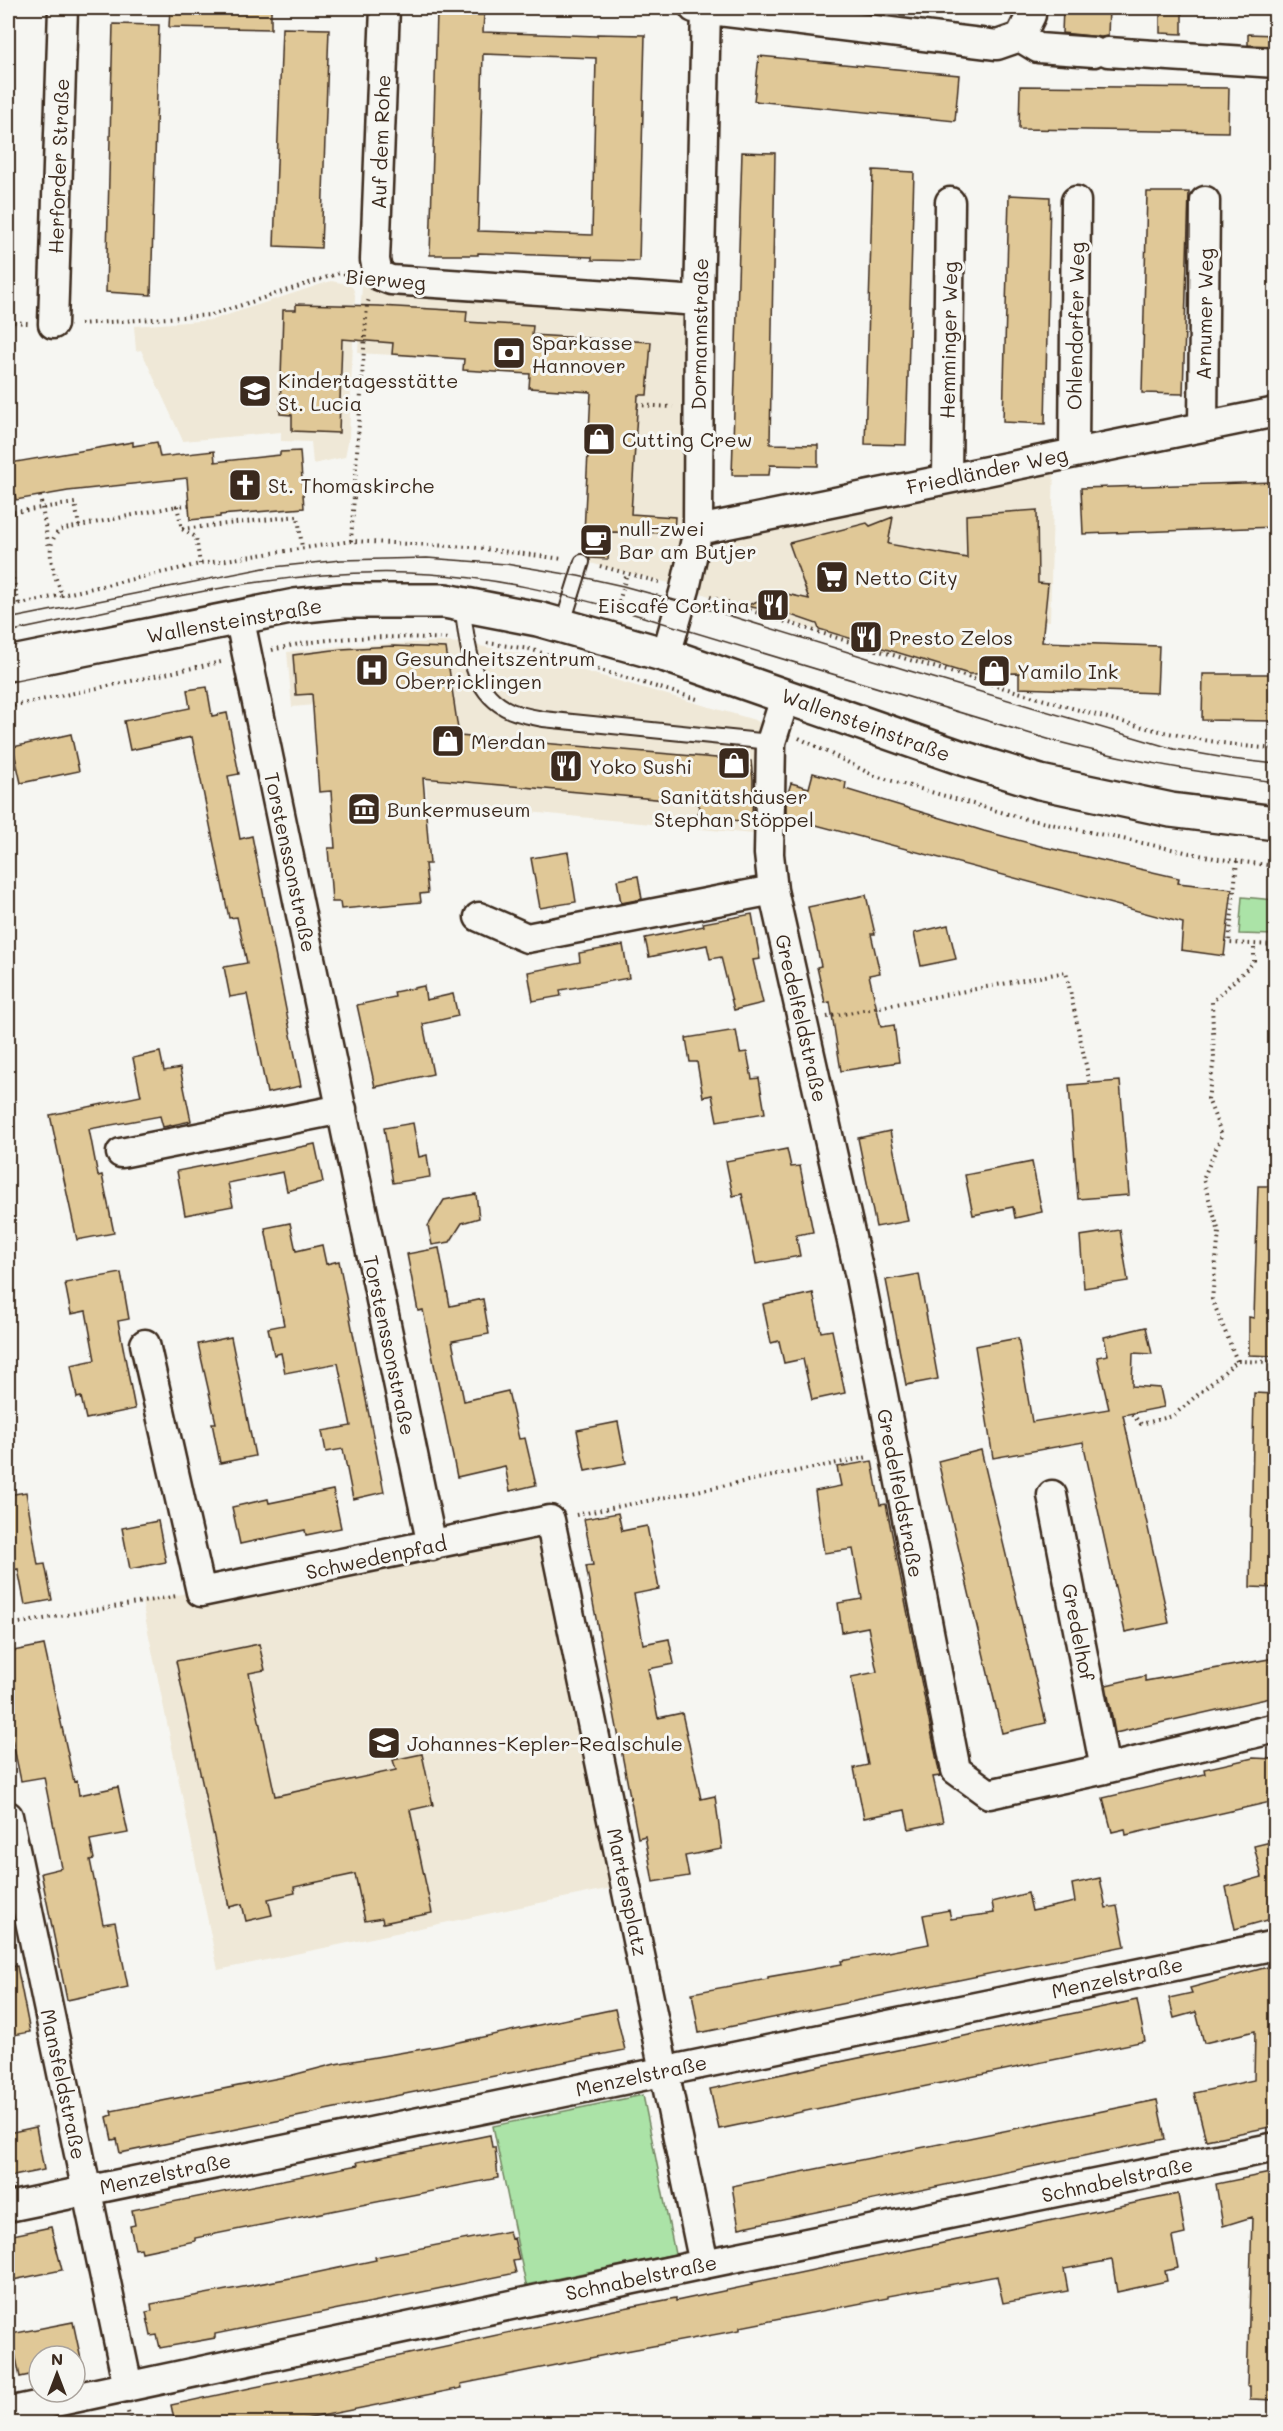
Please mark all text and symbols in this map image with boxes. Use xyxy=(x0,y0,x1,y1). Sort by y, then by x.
street label: Auf dem Rohe xyxy=(365,74,395,210)
street label: Herforder Straße xyxy=(42,78,74,254)
street label: Ohlendorfer Weg xyxy=(1061,242,1089,410)
street label: Arnumer Weg xyxy=(1190,248,1218,380)
street label: Dormannstraße xyxy=(685,258,713,410)
street label: Hemminger Weg xyxy=(934,261,962,419)
street label: Bierweg xyxy=(345,263,427,295)
place label: Sparkasse Hannover xyxy=(532,329,633,378)
bank icon: Sparkasse Hannover xyxy=(491,335,527,371)
place label: Kindertagesstätte St. Lucia xyxy=(278,367,458,416)
school or university icon: Kindertagesstätte St. Lucia xyxy=(237,373,273,409)
shop icon: Cutting Crew xyxy=(581,421,617,457)
place label: Cutting Crew xyxy=(622,426,752,452)
street label: Friedländer Weg xyxy=(904,440,1070,500)
church icon: St. Thomaskirche xyxy=(227,467,263,503)
place label: St. Thomaskirche xyxy=(268,472,435,498)
place label: null-zwei Bar am Butjer xyxy=(619,515,756,564)
cafe icon: null-zwei Bar am Butjer xyxy=(578,522,614,558)
supermarket icon: Netto City xyxy=(814,559,850,595)
place label: Netto City xyxy=(855,564,958,590)
restaurant icon: Eiscafé Cortina xyxy=(755,587,791,623)
street label: Wallensteinstraße xyxy=(144,592,324,648)
place label: Eiscafé Cortina xyxy=(598,592,750,618)
restaurant icon: Presto Zelos xyxy=(848,619,884,655)
place label: Presto Zelos xyxy=(889,624,1013,650)
place label: Gesundheitszentrum Oberricklingen xyxy=(395,645,595,694)
hospital icon: Gesundheitszentrum Oberricklingen xyxy=(354,652,390,688)
shop icon: Yamilo Ink xyxy=(976,653,1012,689)
place label: Yamilo Ink xyxy=(1017,658,1118,684)
street label: Wallensteinstraße xyxy=(778,681,954,767)
shop icon: Merdan xyxy=(430,723,466,759)
place label: Merdan xyxy=(471,728,546,754)
shop icon: Sanitätshäuser Stephan Stöppel xyxy=(716,745,752,781)
restaurant icon: Yoko Sushi xyxy=(548,748,584,784)
place label: Yoko Sushi xyxy=(589,753,692,779)
street label: Torstenssonstraße xyxy=(259,770,323,954)
place label: Sanitätshäuser Stephan Stöppel xyxy=(654,783,814,832)
museum icon: Bunkermuseum xyxy=(346,791,382,827)
place label: Bunkermuseum xyxy=(387,796,530,822)
street label: Gredelfeldstraße xyxy=(770,932,834,1104)
street label: Torstenssonstraße xyxy=(358,1253,422,1437)
street label: Gredelfeldstraße xyxy=(872,1406,930,1580)
street label: Schwedenpfad xyxy=(303,1529,449,1585)
street label: Gredelhof xyxy=(1057,1581,1101,1684)
school or university icon: Johannes-Kepler-Realschule xyxy=(366,1725,402,1761)
place label: Johannes-Kepler-Realschule xyxy=(407,1730,683,1756)
street label: Martensplatz xyxy=(602,1826,654,1958)
street label: Menzelstraße xyxy=(1049,1950,1185,2004)
street label: Mansfeldstraße xyxy=(35,2006,93,2162)
street label: Menzelstraße xyxy=(573,2048,709,2102)
street label: Menzelstraße xyxy=(97,2146,233,2200)
street label: Schnabelstraße xyxy=(1039,2150,1195,2208)
street label: Schnabelstraße xyxy=(563,2248,719,2306)
north arrow xyxy=(27,2344,87,2404)
text: N xyxy=(51,2348,63,2369)

